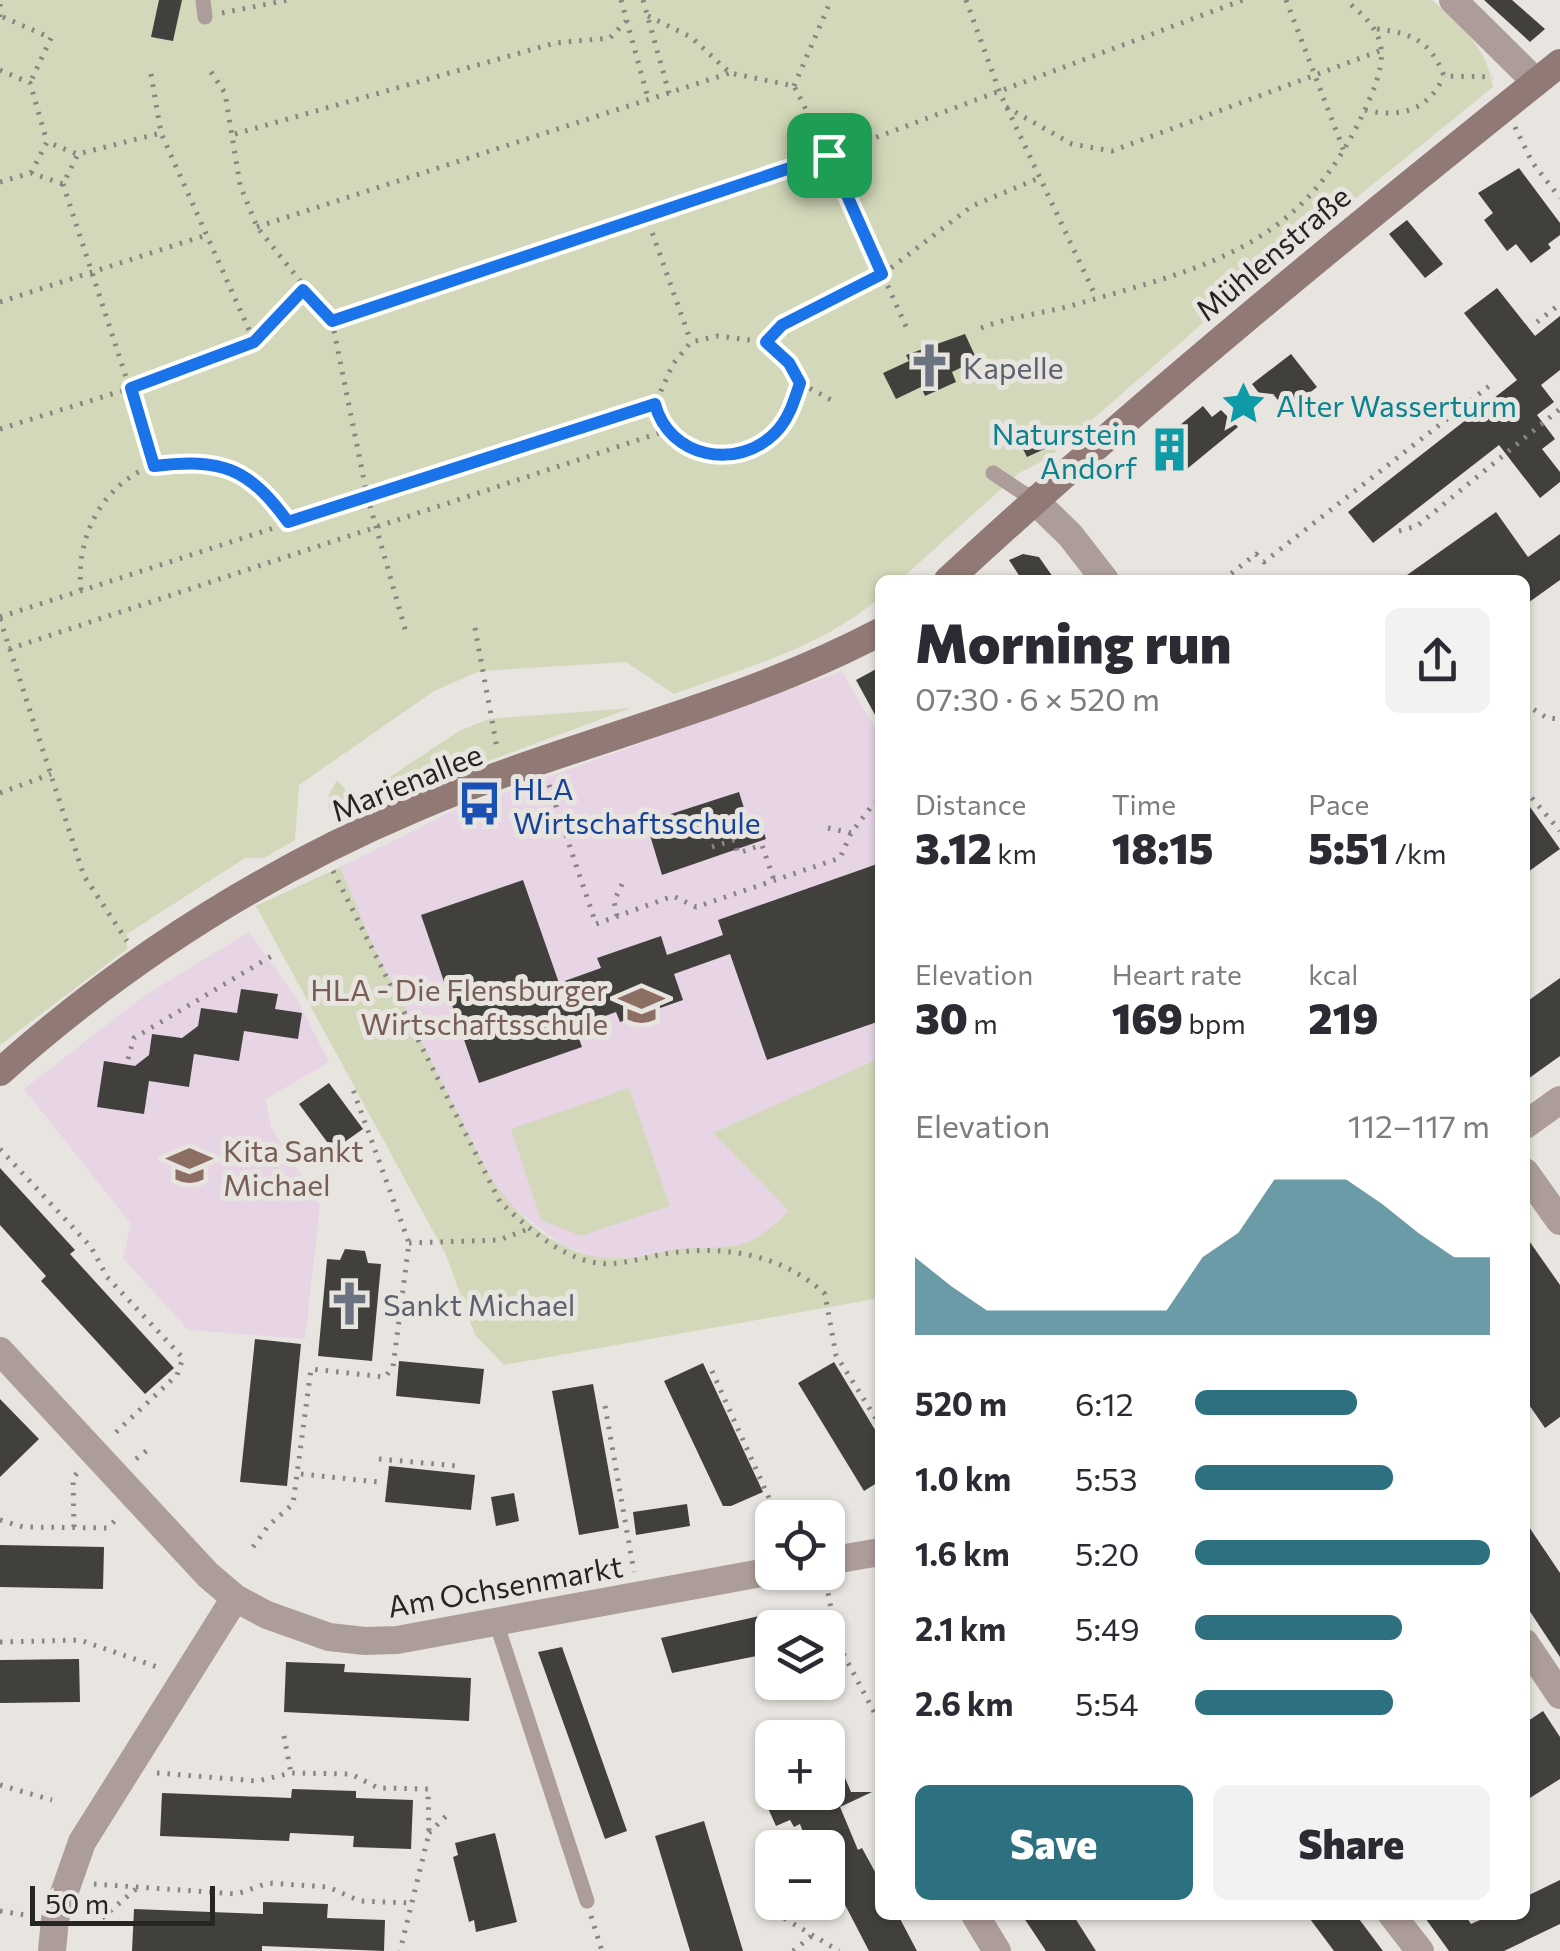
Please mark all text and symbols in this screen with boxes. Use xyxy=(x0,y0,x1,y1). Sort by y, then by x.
pin xyxy=(787,113,872,198)
icon: arrive xyxy=(802,128,857,183)
street label: Mühlenstraße xyxy=(1187,177,1357,327)
church icon: Kapelle xyxy=(906,342,954,390)
place label: Kapelle xyxy=(963,348,1063,385)
place icon: Alter Wasserturm xyxy=(1219,380,1267,428)
place label: Alter Wasserturm xyxy=(1276,386,1517,423)
place label: Naturstein Andorf xyxy=(992,414,1137,485)
building icon: Naturstein Andorf xyxy=(1146,425,1194,473)
text: Morning run xyxy=(915,607,1231,674)
button: share xyxy=(1385,608,1490,713)
text: 07:30 · 6 × 520 m xyxy=(915,678,1160,718)
street label: Marienallee xyxy=(325,734,487,828)
place label: HLA Wirtschaftsschule xyxy=(513,769,761,840)
bus stop icon: HLA Wirtschaftsschule xyxy=(456,780,504,828)
text: Distance xyxy=(915,787,1026,821)
text: Time xyxy=(1112,787,1176,821)
text: Pace xyxy=(1308,787,1369,821)
text: 3.12 xyxy=(915,821,992,873)
text: 18:15 xyxy=(1112,821,1214,873)
text: 5:51 xyxy=(1308,821,1389,873)
text: km xyxy=(992,836,1037,870)
text: /km xyxy=(1389,836,1447,870)
text: Elevation xyxy=(915,957,1033,991)
text: Heart rate xyxy=(1112,957,1242,991)
text: kcal xyxy=(1308,957,1358,991)
place label: HLA - Die Flensburger Wirtschaftsschule xyxy=(310,970,608,1041)
school or university icon: HLA - Die Flensburger Wirtschaftsschule xyxy=(617,981,665,1029)
text: 30 xyxy=(915,991,968,1043)
text: 169 xyxy=(1112,991,1183,1043)
text: 219 xyxy=(1308,991,1378,1043)
text: m xyxy=(968,1006,998,1040)
text: bpm xyxy=(1183,1006,1246,1040)
text: Elevation xyxy=(915,1105,1050,1145)
text: 112–117 m xyxy=(1348,1105,1490,1145)
place label: Kita Sankt Michael xyxy=(223,1131,364,1202)
school or university icon: Kita Sankt Michael xyxy=(166,1142,214,1190)
church icon: Sankt Michael xyxy=(326,1279,374,1327)
place label: Sankt Michael xyxy=(383,1285,575,1322)
text: 520 m xyxy=(915,1383,1007,1423)
text: 6:12 xyxy=(1075,1383,1133,1423)
text: 1.0 km xyxy=(915,1458,1011,1498)
text: 5:53 xyxy=(1075,1458,1138,1498)
map controls xyxy=(755,1500,845,1920)
button: locate xyxy=(755,1500,845,1590)
text: 1.6 km xyxy=(915,1533,1010,1573)
text: 5:20 xyxy=(1075,1533,1139,1573)
street label: Am Ochsenmarkt xyxy=(384,1546,626,1624)
text: 2.1 km xyxy=(915,1608,1006,1648)
text: 5:49 xyxy=(1075,1608,1140,1648)
button: layers xyxy=(755,1610,845,1700)
text: 2.6 km xyxy=(915,1683,1013,1723)
text: 5:54 xyxy=(1075,1683,1139,1723)
button: + xyxy=(755,1720,845,1810)
button: Save xyxy=(915,1785,1193,1900)
button: Share xyxy=(1213,1785,1490,1900)
button: − xyxy=(755,1830,845,1920)
scale bar xyxy=(30,1881,215,1926)
text: 50 m xyxy=(45,1886,109,1920)

